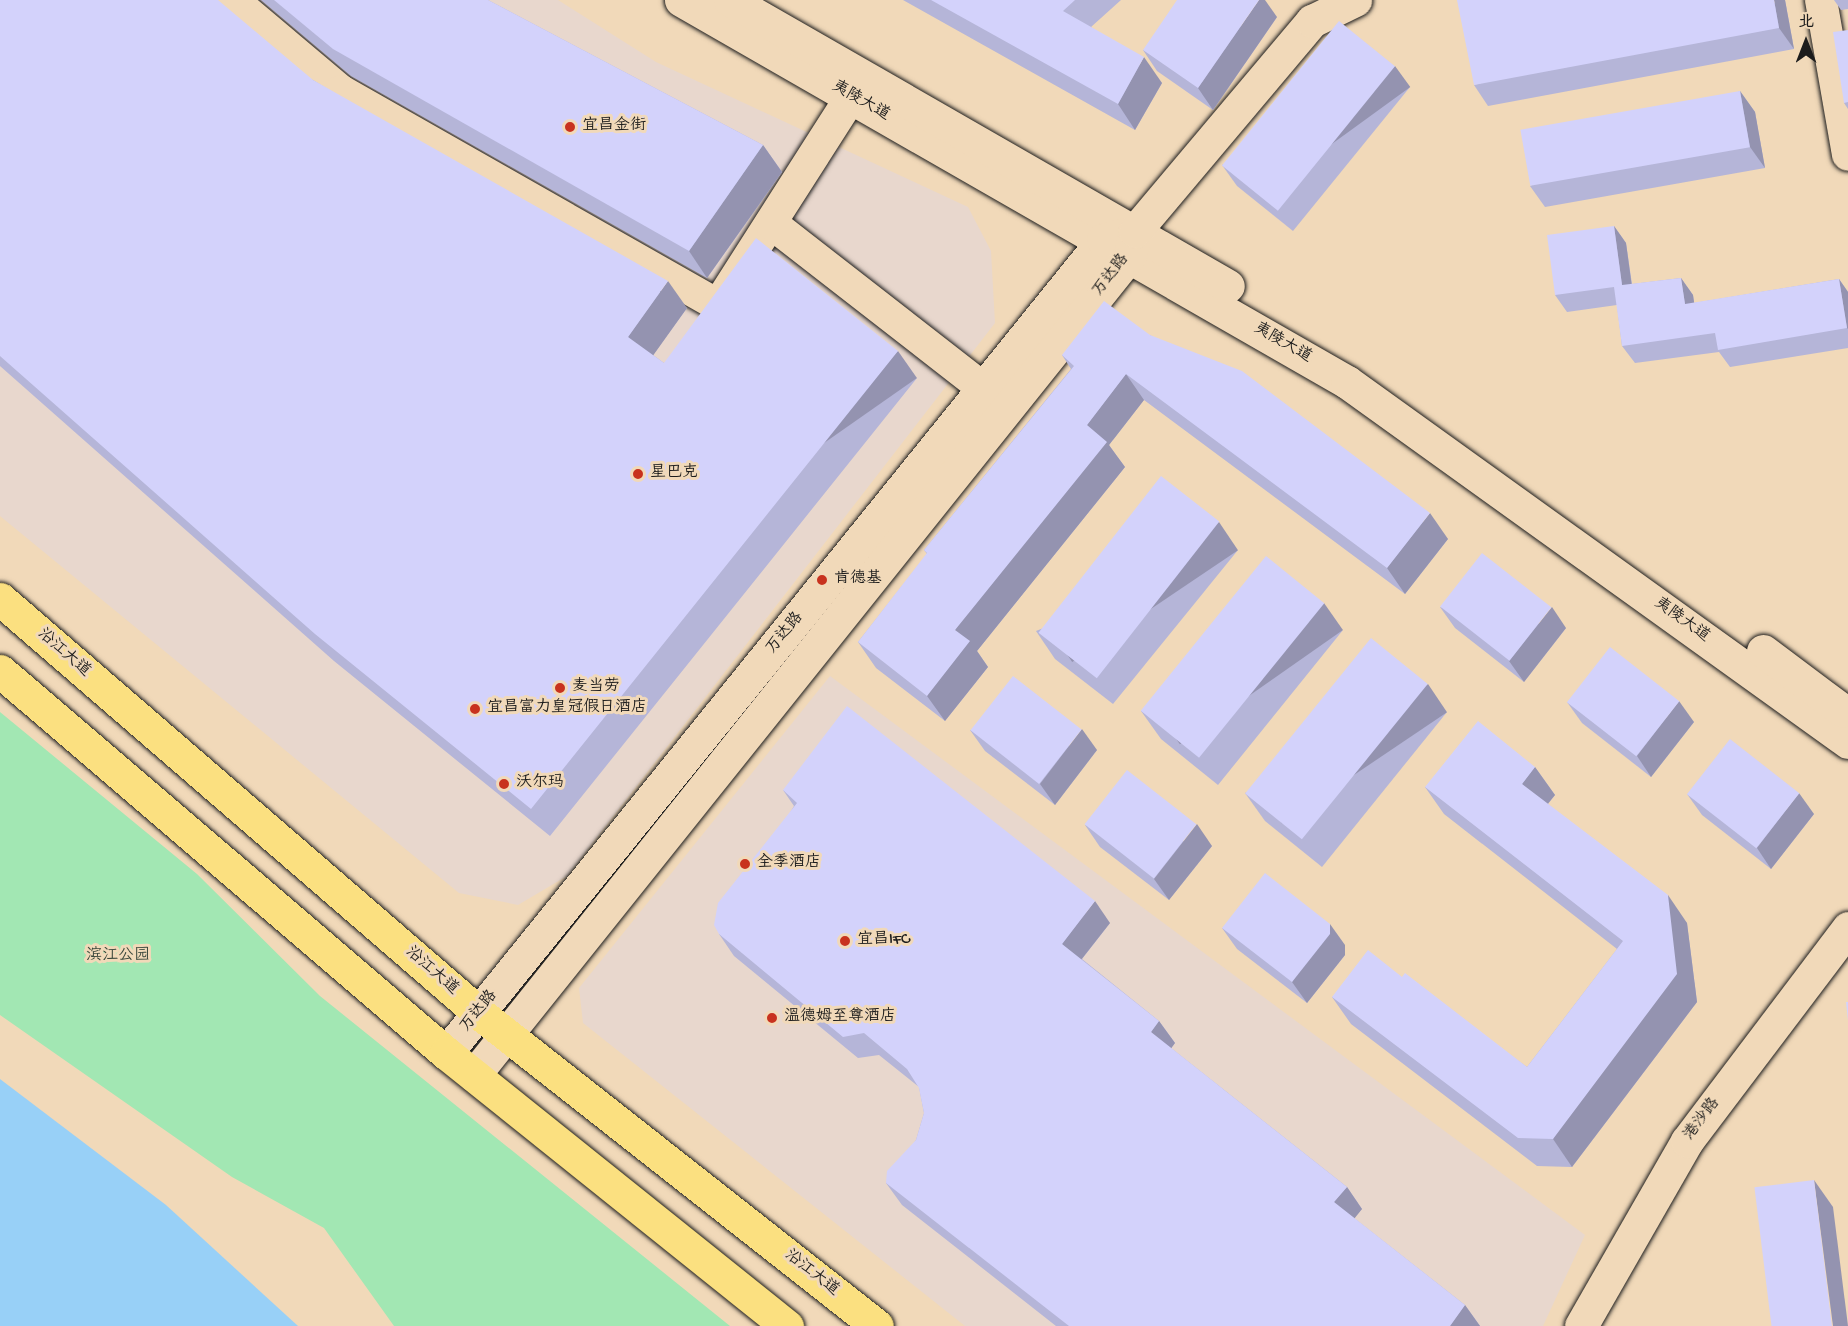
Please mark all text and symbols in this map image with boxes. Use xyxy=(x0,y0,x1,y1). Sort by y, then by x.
north arrow xyxy=(1776,12,1836,72)
text: 北 xyxy=(1798,14,1814,33)
street label: 夷陵大道 xyxy=(827,78,893,126)
place label: 宜昌金街 xyxy=(582,117,646,137)
marker: 宜昌金街 xyxy=(563,120,577,134)
street label: 万达路 xyxy=(1090,251,1134,301)
street label: 夷陵大道 xyxy=(1249,320,1315,368)
place label: 星巴克 xyxy=(650,464,698,484)
marker: 星巴克 xyxy=(631,467,645,481)
place label: 肯德基 xyxy=(834,570,882,590)
marker: 肯德基 xyxy=(815,573,829,587)
street label: 夷陵大道 xyxy=(1649,594,1713,648)
street label: 万达路 xyxy=(763,609,809,659)
street label: 沿江大道 xyxy=(33,626,93,682)
place label: 麦当劳 xyxy=(572,678,620,698)
marker: 麦当劳 xyxy=(553,681,567,695)
place label: 宜昌富力皇冠假日酒店 xyxy=(487,699,647,719)
marker: 宜昌富力皇冠假日酒店 xyxy=(468,702,482,716)
place label: 沃尔玛 xyxy=(516,774,564,794)
marker: 沃尔玛 xyxy=(497,777,511,791)
place label: 全季酒店 xyxy=(757,854,821,874)
marker: 全季酒店 xyxy=(738,857,752,871)
place label: 宜昌IFC xyxy=(857,931,910,951)
marker: 宜昌IFC xyxy=(838,934,852,948)
street label: 沿江大道 xyxy=(401,944,461,1000)
park label: 滨江公园 xyxy=(86,947,150,967)
street label: 万达路 xyxy=(457,987,503,1037)
place label: 温德姆至尊酒店 xyxy=(784,1008,896,1028)
marker: 温德姆至尊酒店 xyxy=(765,1011,779,1025)
street label: 港沙路 xyxy=(1681,1095,1725,1145)
street label: 沿江大道 xyxy=(780,1247,842,1301)

